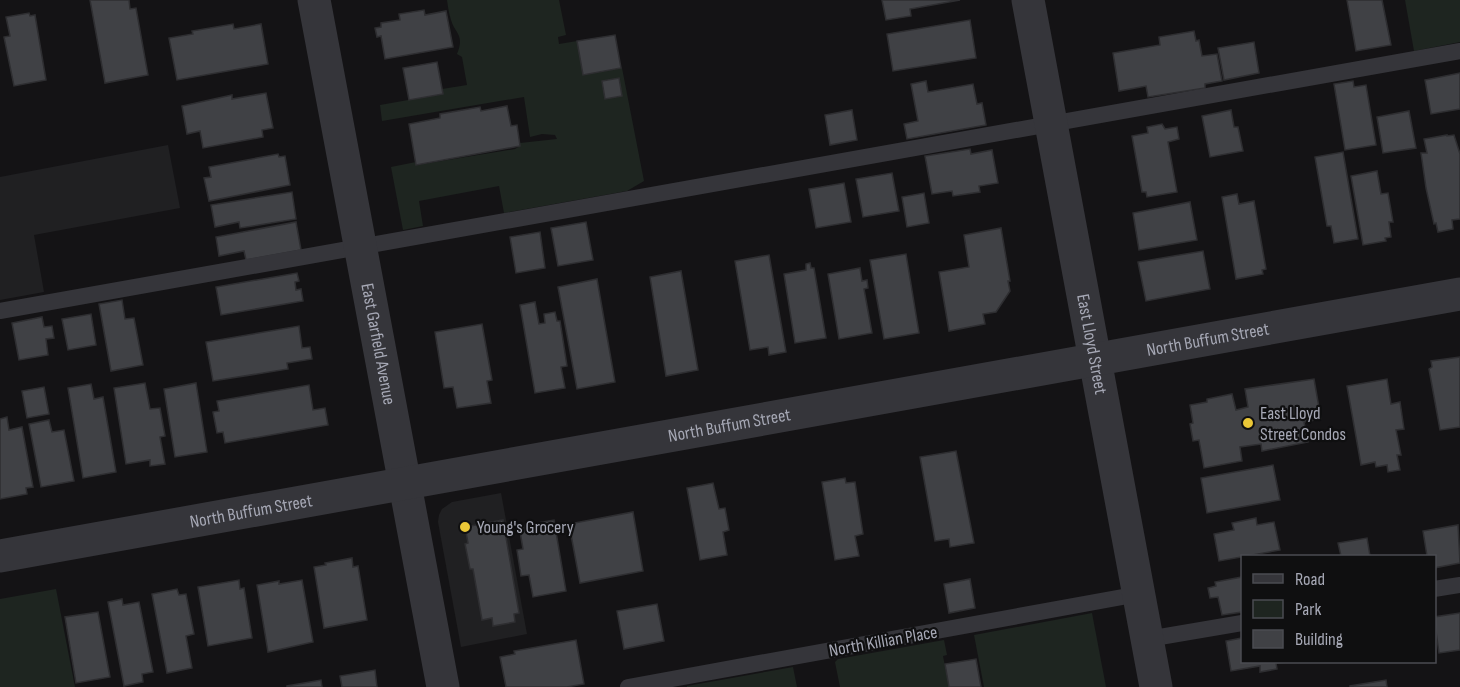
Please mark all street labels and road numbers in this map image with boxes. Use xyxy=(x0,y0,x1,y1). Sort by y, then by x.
street label: East Garfield Avenue xyxy=(356,282,400,407)
street label: East Lloyd Street xyxy=(1072,292,1111,396)
street label: North Buffum Street xyxy=(1145,318,1271,361)
street label: North Buffum Street xyxy=(667,404,793,447)
street label: North Buffum Street xyxy=(188,490,314,533)
street label: North Killian Place xyxy=(827,622,939,661)

